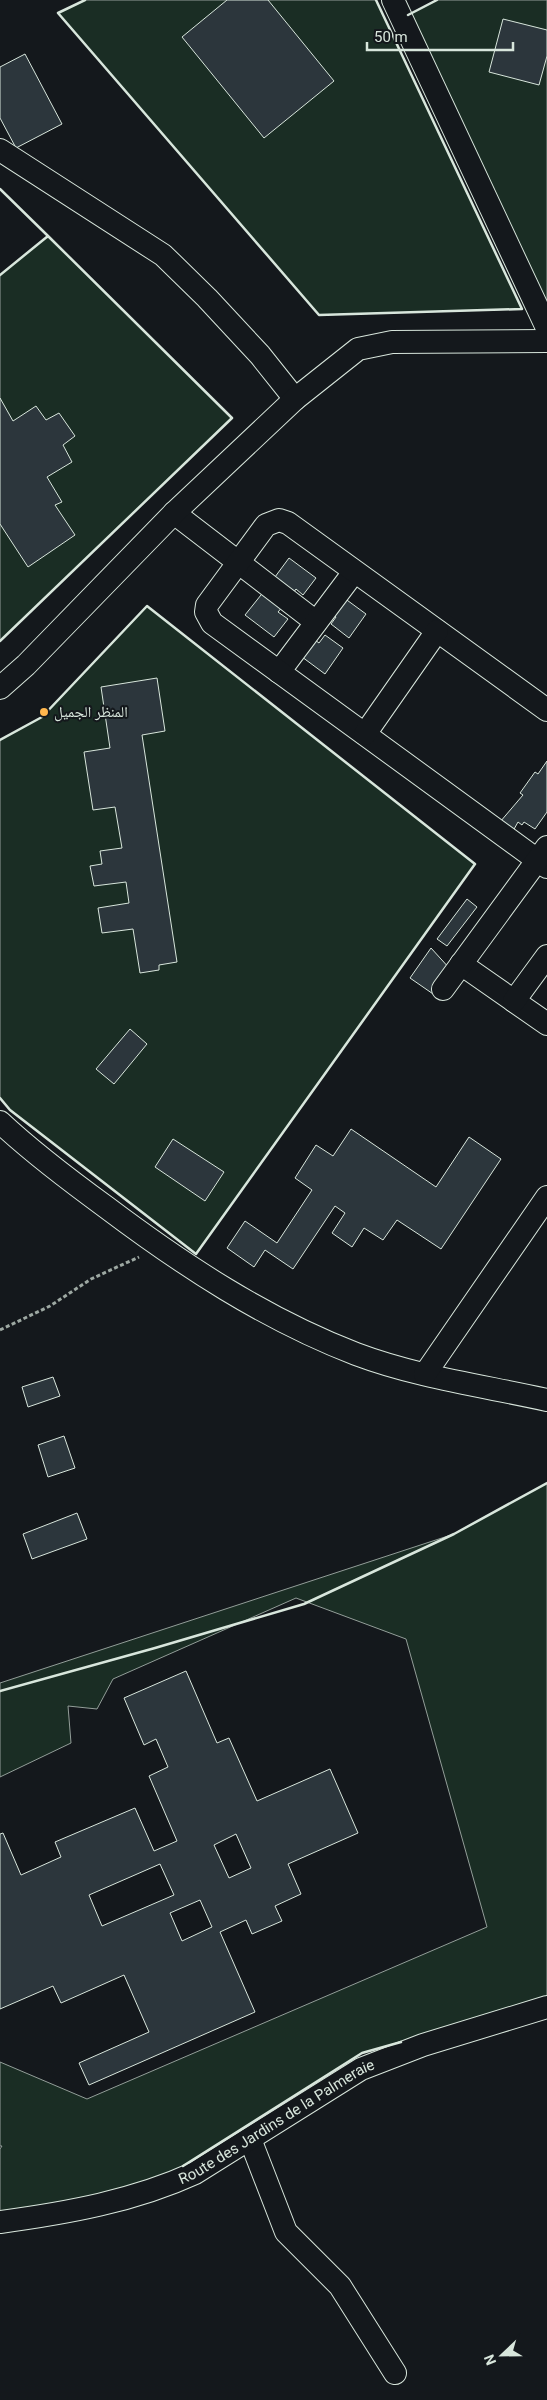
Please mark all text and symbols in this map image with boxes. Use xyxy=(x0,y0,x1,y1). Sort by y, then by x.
scale bar xyxy=(367,20,513,52)
text: 50 m xyxy=(374,28,408,46)
place label: المنظر الجميل xyxy=(54,703,128,722)
marker: المنظر الجميل xyxy=(38,706,50,718)
street label: Route des Jardins de la Palmeraie xyxy=(176,2056,377,2188)
north arrow xyxy=(477,2330,527,2380)
text: N xyxy=(481,2352,499,2367)

